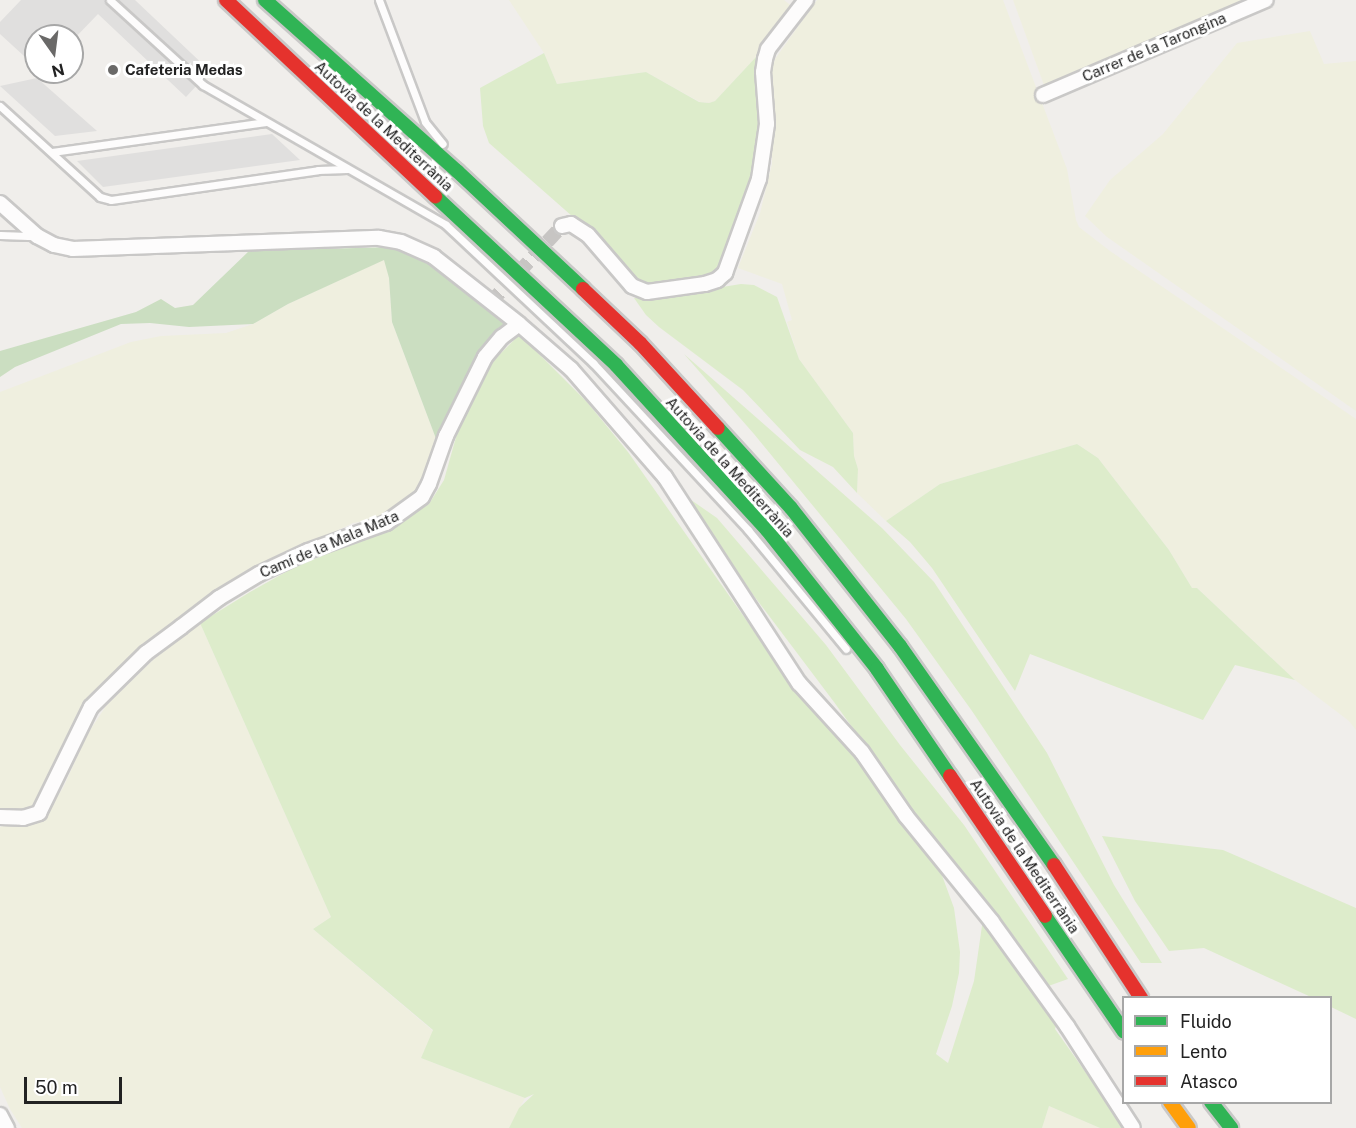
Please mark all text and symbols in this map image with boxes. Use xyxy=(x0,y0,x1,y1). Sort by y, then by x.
street label: Carrer de la Tarongina xyxy=(1079,8,1229,86)
north arrow xyxy=(24,24,84,84)
street label: Autovia de la Mediterrània xyxy=(311,57,457,195)
text: N xyxy=(50,59,66,81)
place label: Cafeteria Medas xyxy=(125,61,243,79)
marker: Cafeteria Medas xyxy=(106,63,120,77)
street label: Autovia de la Mediterrània xyxy=(662,393,798,541)
street label: Camí de la Mala Mata xyxy=(257,507,401,581)
street label: Autovia de la Mediterrània xyxy=(966,775,1084,937)
legend xyxy=(1122,996,1332,1104)
text: Fluido xyxy=(1180,1011,1232,1032)
text: Lento xyxy=(1180,1041,1227,1062)
scale bar xyxy=(27,1065,124,1103)
text: Atasco xyxy=(1180,1071,1238,1092)
text: 50 m xyxy=(35,1077,78,1098)

